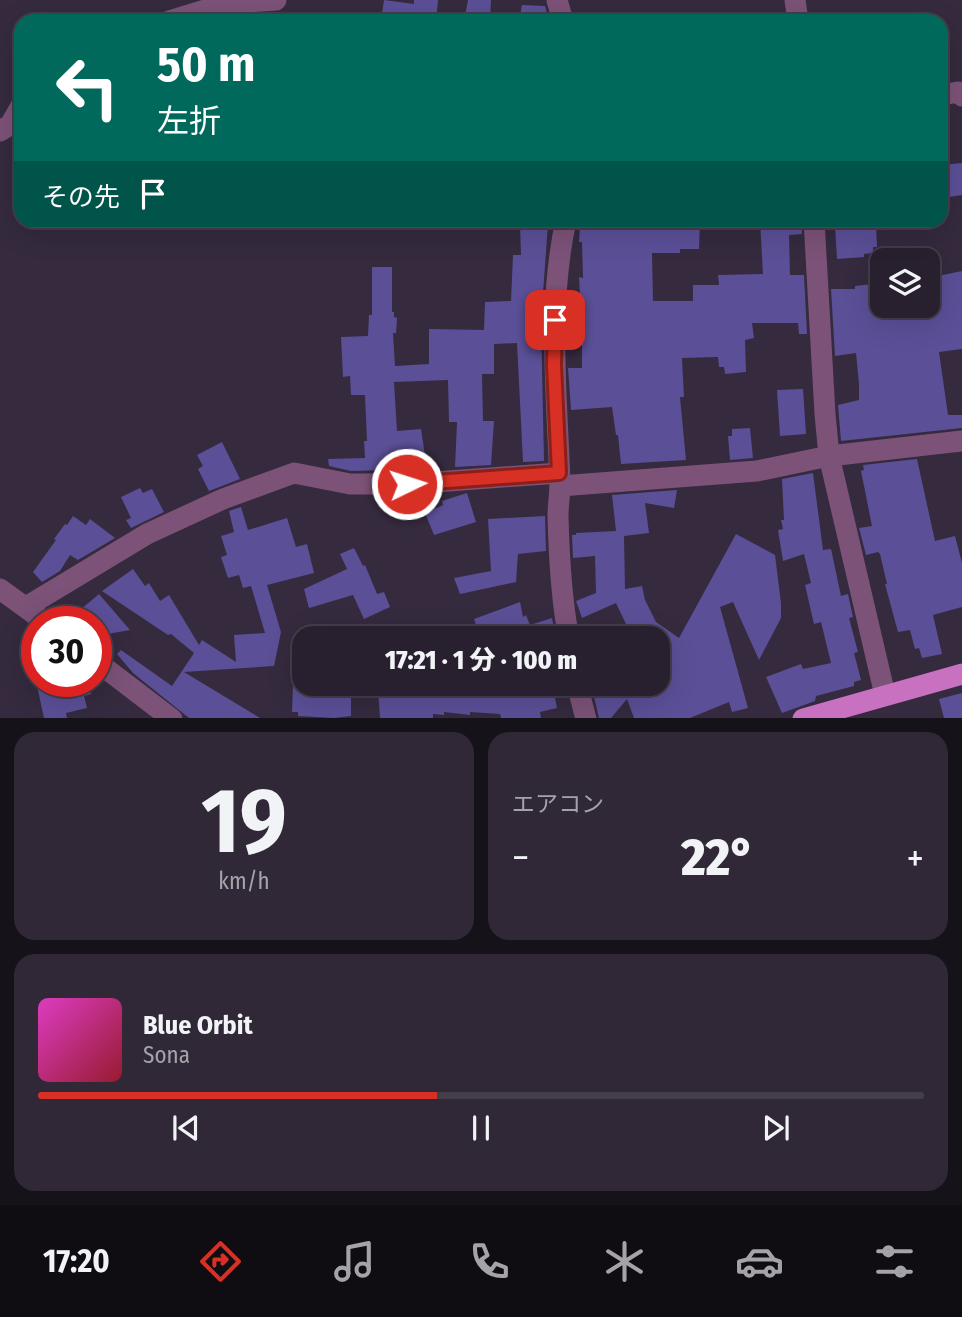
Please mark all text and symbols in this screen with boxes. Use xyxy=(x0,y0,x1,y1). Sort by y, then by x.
text: 50 m xyxy=(157,35,255,94)
icon: left xyxy=(42,42,133,133)
text: 左折 xyxy=(157,102,221,140)
icon: arrive xyxy=(134,175,172,213)
text: その先 xyxy=(42,182,120,213)
map controls xyxy=(870,248,940,318)
button: layers xyxy=(870,248,940,318)
pin xyxy=(525,290,585,350)
icon: arrive xyxy=(536,301,574,339)
position arrow xyxy=(370,447,444,521)
speed limit sign: 30 xyxy=(21,606,112,697)
text: 17:21 · 1 分 · 100 m xyxy=(385,645,577,676)
text: 19 xyxy=(201,767,287,876)
text: エアコン xyxy=(512,790,604,818)
text: 22° xyxy=(681,826,755,889)
text: − xyxy=(512,835,529,881)
text: + xyxy=(907,835,924,881)
text: km/h xyxy=(218,867,270,895)
text: Blue Orbit xyxy=(143,1010,253,1041)
text: Sona xyxy=(143,1041,190,1069)
icon: previous xyxy=(167,1109,205,1147)
icon: pause xyxy=(462,1109,500,1147)
icon: next xyxy=(757,1109,795,1147)
icon: directions xyxy=(196,1237,245,1286)
icon: music xyxy=(330,1237,379,1286)
icon: phone xyxy=(465,1237,514,1286)
icon: climate xyxy=(600,1237,649,1286)
icon: car xyxy=(735,1237,784,1286)
icon: filters xyxy=(870,1237,919,1286)
text: 17:20 xyxy=(43,1242,110,1280)

